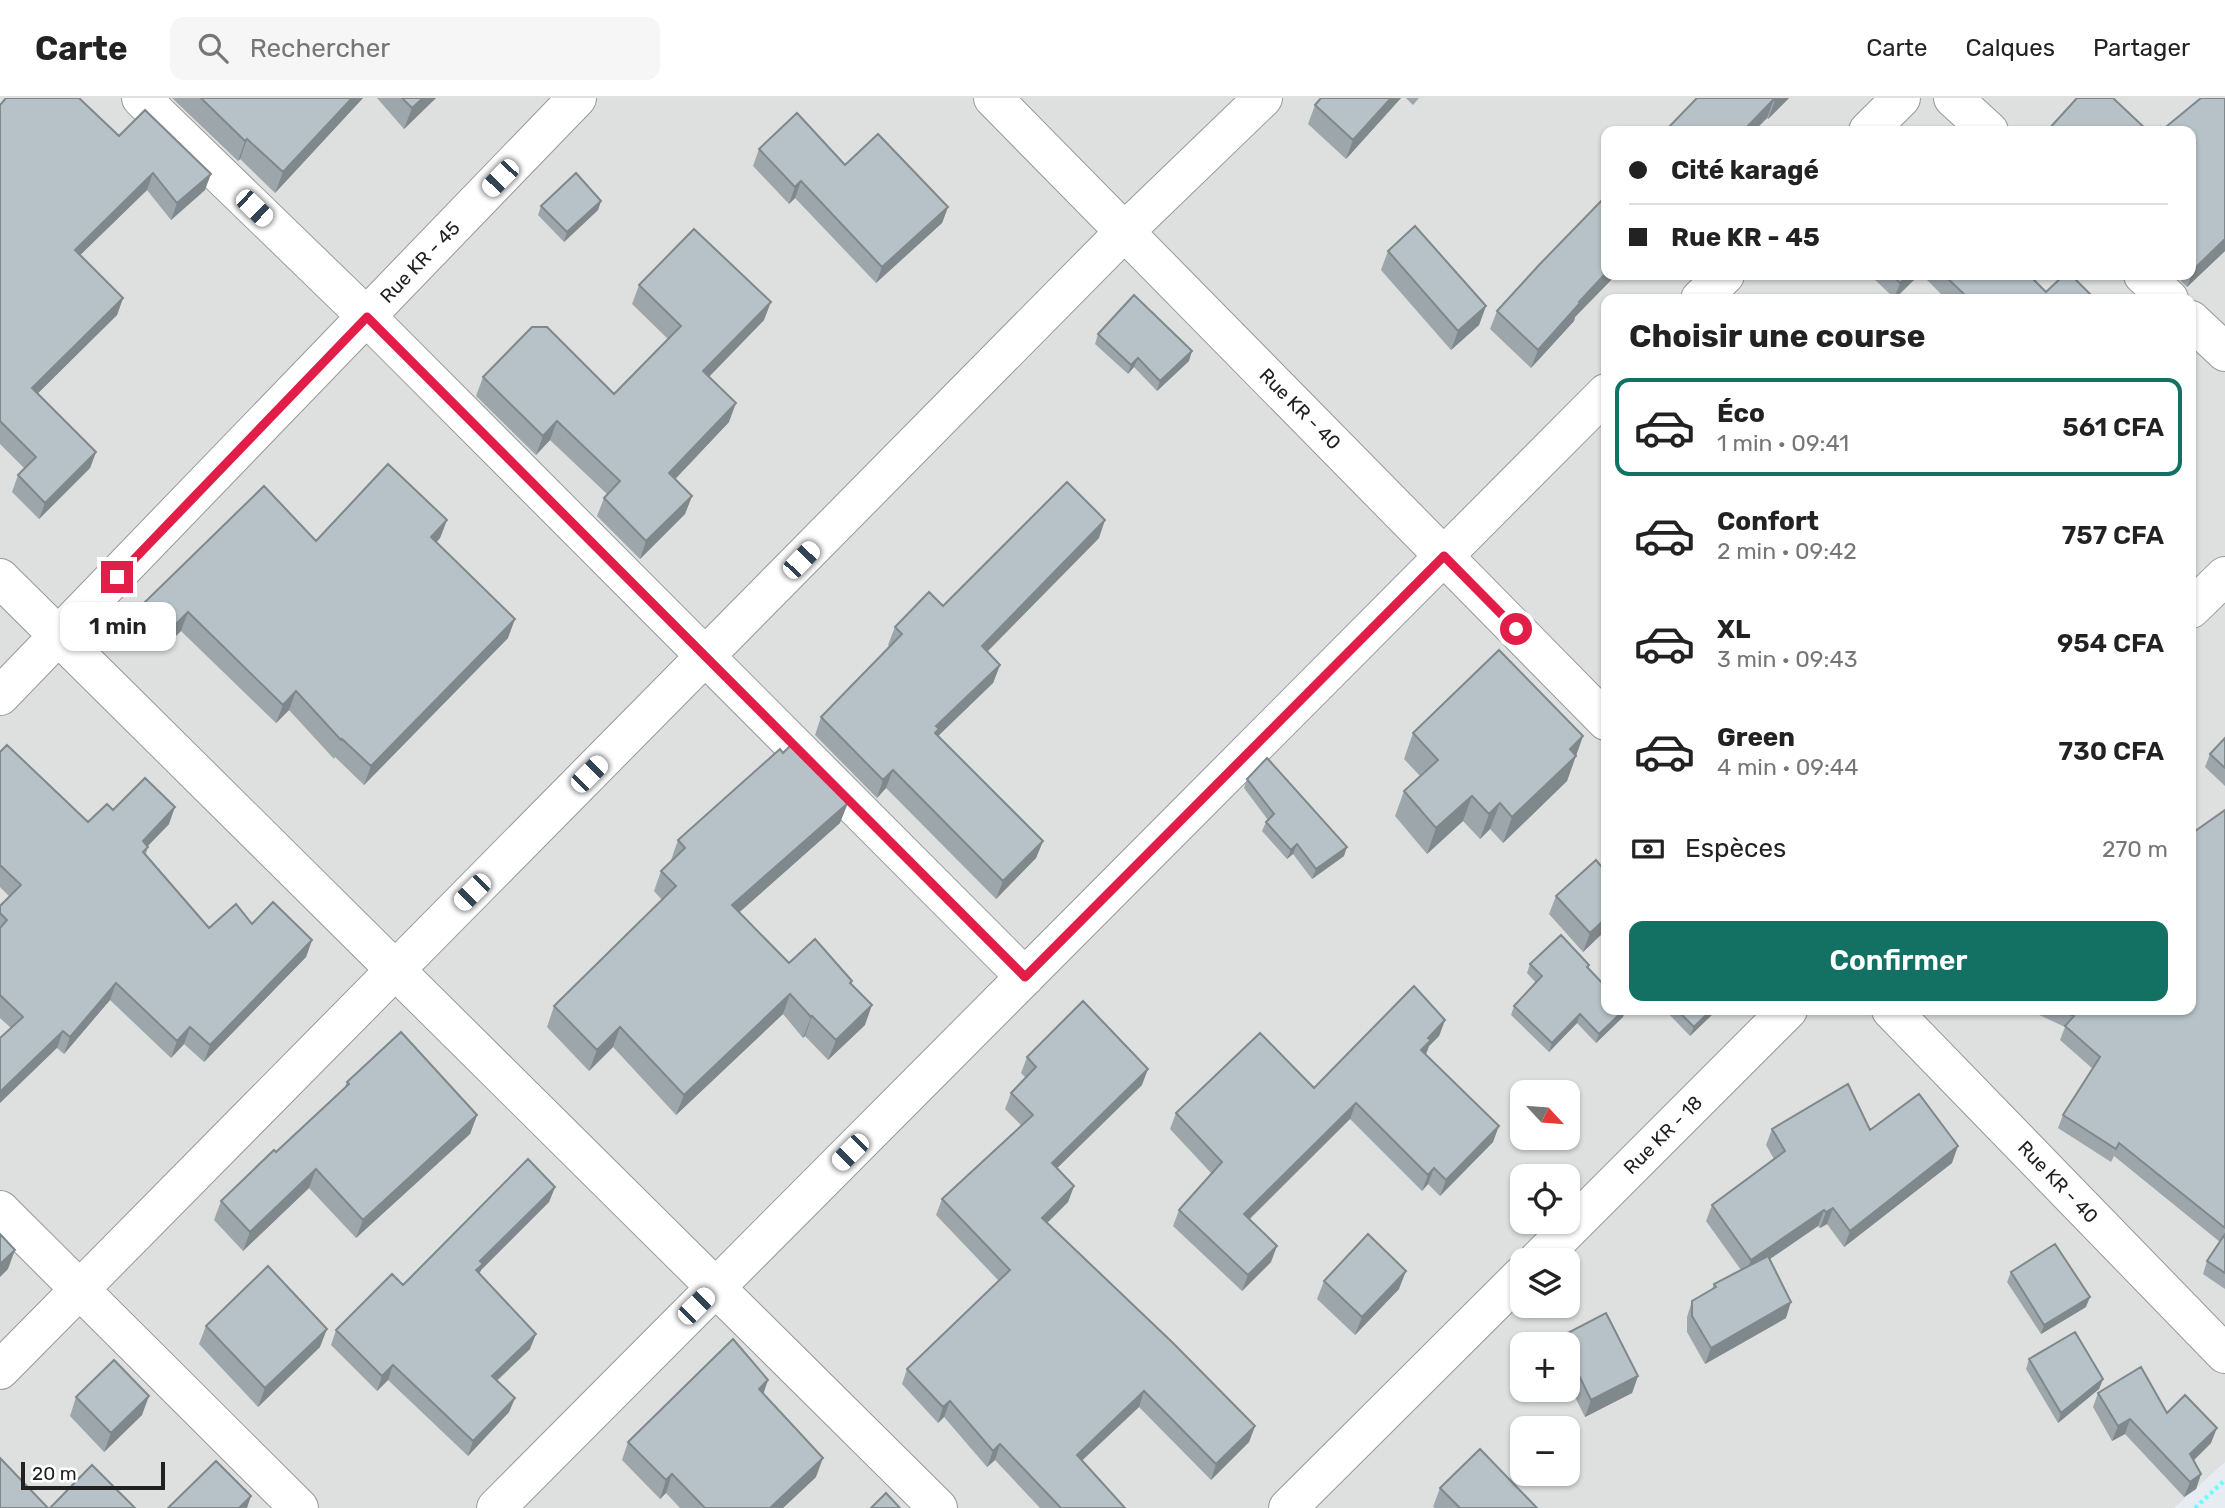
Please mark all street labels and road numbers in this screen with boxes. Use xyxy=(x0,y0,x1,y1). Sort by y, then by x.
street label: Rue KR - 45 xyxy=(375,216,465,308)
street label: Rue KR - 40 xyxy=(1255,364,1345,454)
street label: Rue KR - 18 xyxy=(1619,1091,1707,1179)
street label: Rue KR - 40 xyxy=(2013,1136,2103,1228)

